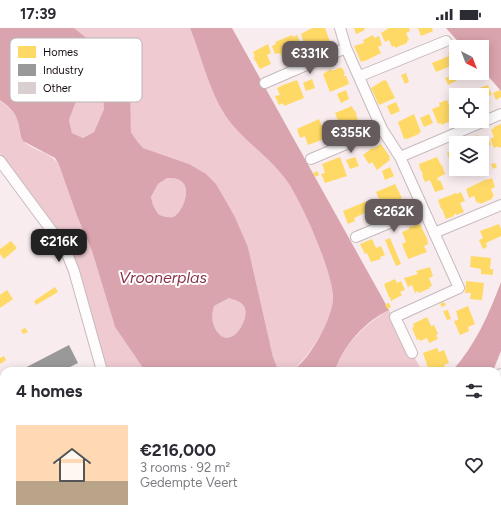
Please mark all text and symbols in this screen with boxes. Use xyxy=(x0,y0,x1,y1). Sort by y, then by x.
text: 17:39 xyxy=(20,5,56,23)
legend xyxy=(10,38,142,102)
north arrow xyxy=(449,40,489,80)
map controls xyxy=(449,40,489,176)
pin: €331K xyxy=(282,41,338,75)
text: Homes xyxy=(43,46,78,59)
text: €331K xyxy=(291,46,329,61)
text: Industry xyxy=(43,64,84,77)
text: Other xyxy=(43,82,72,95)
button: locate xyxy=(449,88,489,128)
pin: €355K xyxy=(323,120,379,154)
text: €355K xyxy=(331,125,371,140)
button: layers xyxy=(449,136,489,176)
pin: €262K xyxy=(366,199,422,233)
text: €262K xyxy=(374,204,414,219)
pin: €216K xyxy=(31,229,87,263)
text: €216K xyxy=(40,234,78,249)
water label: Vroonerplas xyxy=(119,268,208,287)
icon: filters xyxy=(463,380,485,402)
text: 4 homes xyxy=(16,381,83,401)
text: €216,000 xyxy=(140,440,216,460)
icon: home xyxy=(48,441,96,489)
icon: heart xyxy=(463,454,485,476)
text: 3 rooms · 92 m² xyxy=(140,460,230,475)
text: Gedempte Veert xyxy=(140,475,238,490)

